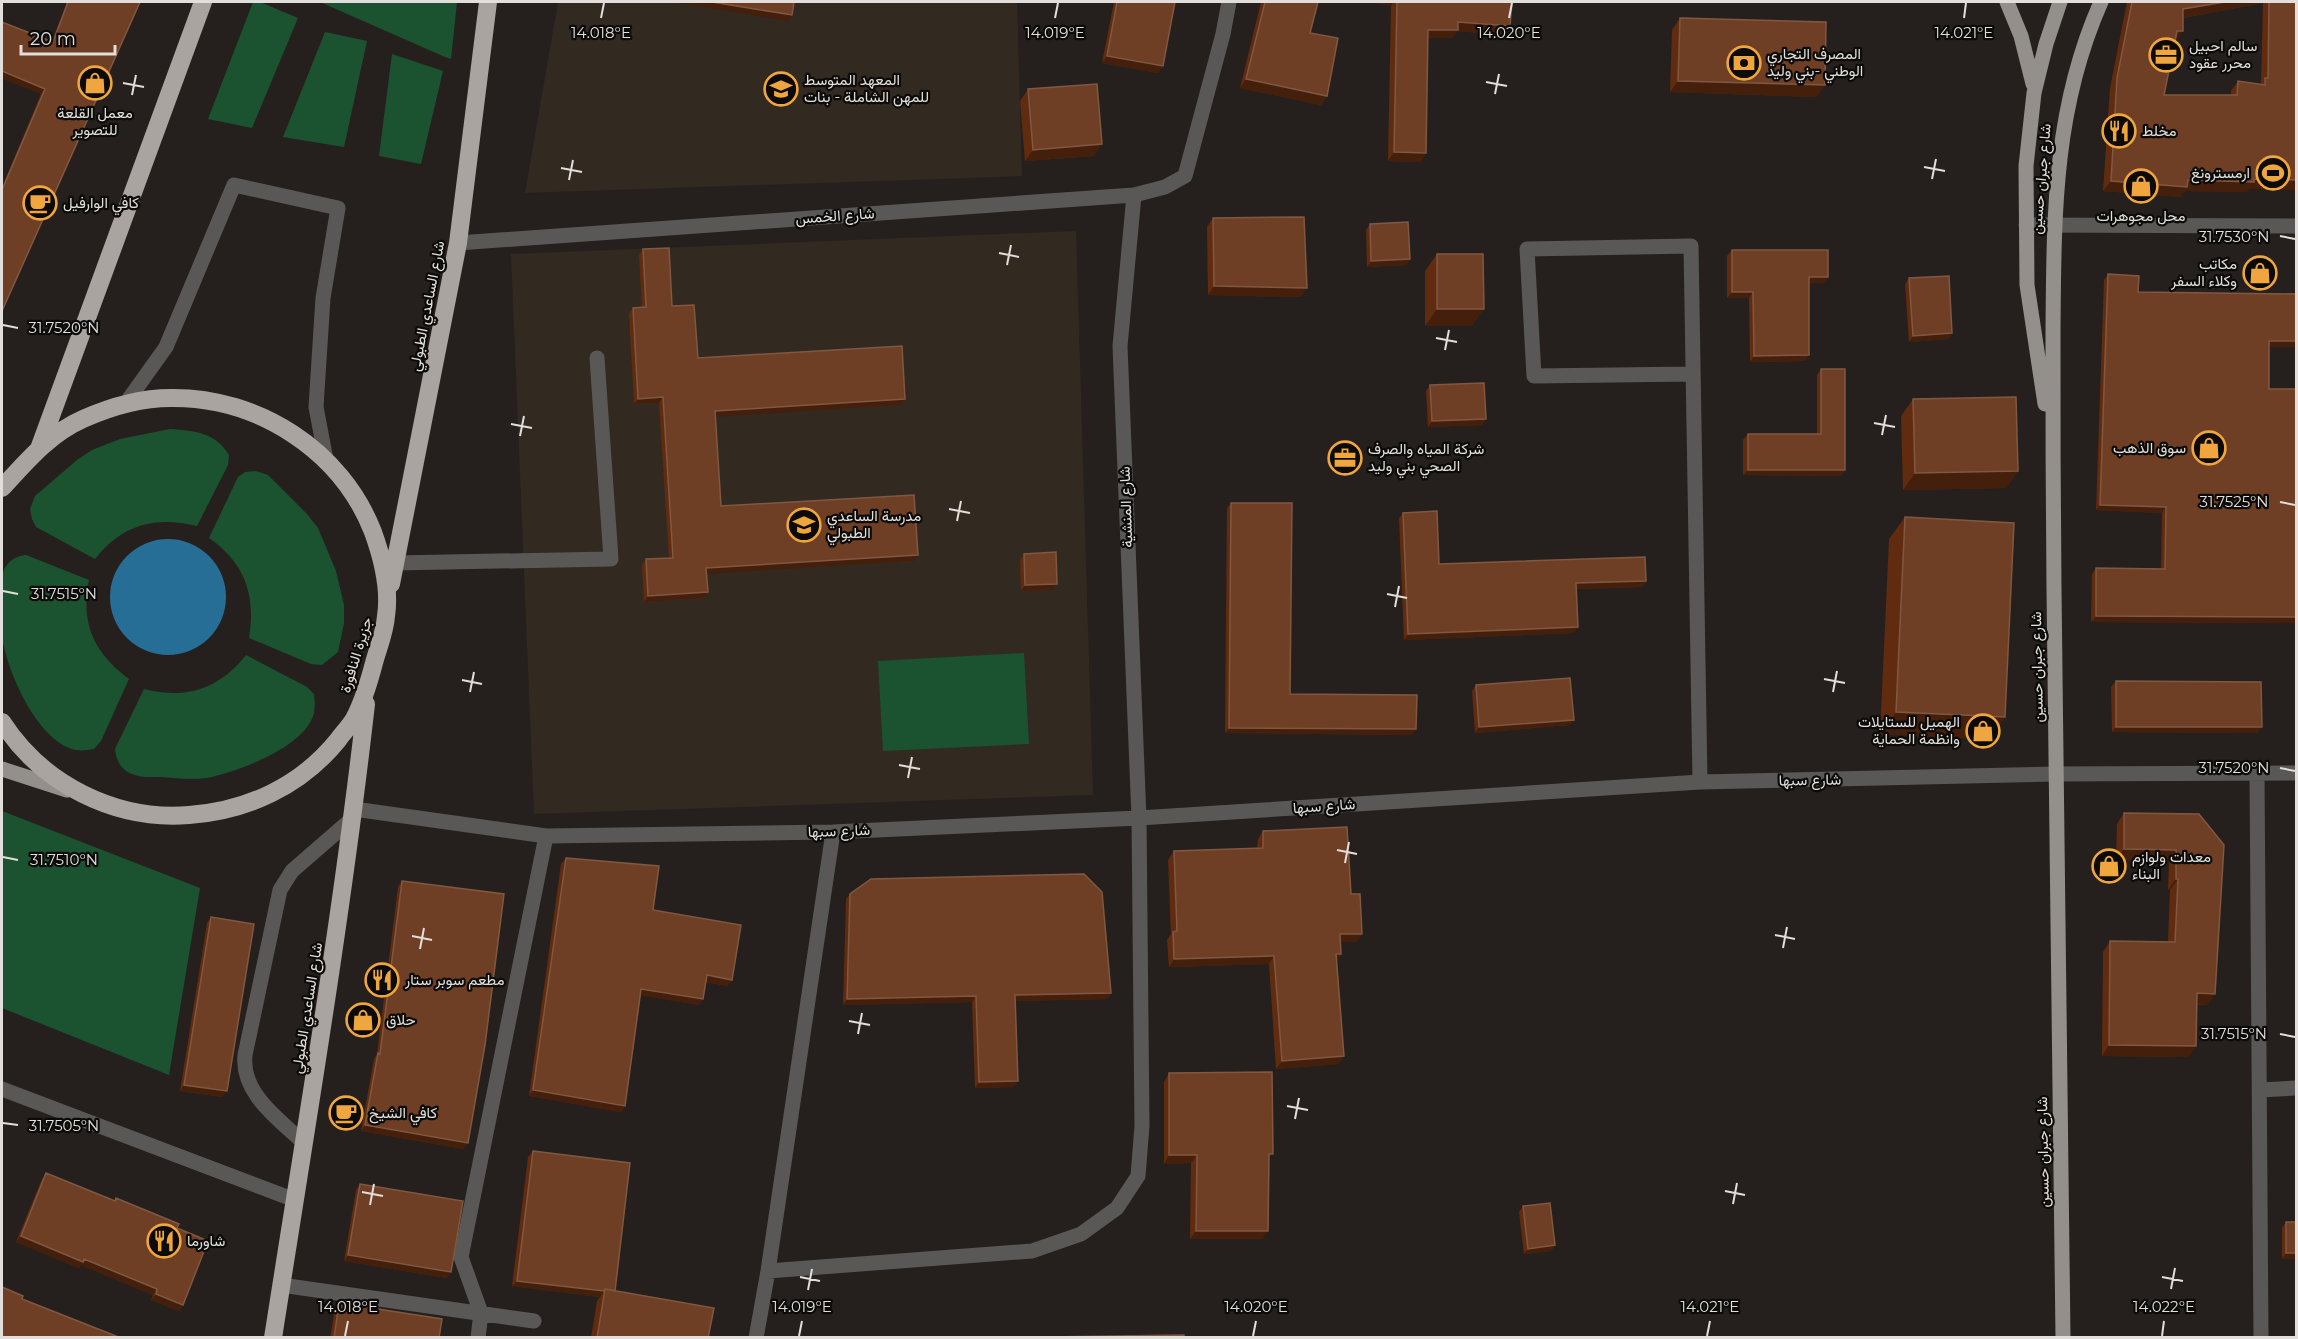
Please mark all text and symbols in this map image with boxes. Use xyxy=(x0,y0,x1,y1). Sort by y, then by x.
scale bar xyxy=(21,18,116,56)
text: 14.018°E xyxy=(571,23,631,42)
text: 14.019°E xyxy=(1025,23,1085,42)
text: 14.020°E xyxy=(1477,23,1541,42)
text: 14.021°E xyxy=(1935,23,1993,42)
text: 20 m xyxy=(30,28,76,50)
place label: سالم احبيل محرر عقود xyxy=(2189,36,2257,72)
office icon: سالم احبيل محرر عقود xyxy=(2148,37,2184,73)
place label: المصرف التجاري الوطني -بني وليد xyxy=(1767,44,1863,84)
bank icon: المصرف التجاري الوطني -بني وليد xyxy=(1726,45,1762,81)
shop icon: معمل القلعة للتصوير xyxy=(77,65,113,101)
place label: المعهد المتوسط للمهن الشاملة - بنات xyxy=(804,70,929,107)
school or university icon: المعهد المتوسط للمهن الشاملة - بنات xyxy=(763,71,799,107)
place label: معمل القلعة للتصوير xyxy=(57,103,133,139)
restaurant icon: مخلط xyxy=(2101,113,2137,149)
place label: مخلط xyxy=(2142,121,2176,140)
street label: شارع جبران حسين xyxy=(2026,123,2057,235)
sports icon: ارمسترونغ xyxy=(2255,155,2291,191)
place label: ارمسترونغ xyxy=(2191,163,2250,184)
shop icon: محل مجوهرات xyxy=(2123,168,2159,204)
cafe icon: كافي الوارفيل xyxy=(22,185,58,221)
place label: كافي الوارفيل xyxy=(63,193,139,216)
street label: شارع الخمس xyxy=(795,203,875,230)
place label: محل مجوهرات xyxy=(2097,206,2185,225)
text: 31.7530°N xyxy=(2199,227,2269,246)
street label: شارع الساعدي الطبولي xyxy=(405,239,452,374)
place label: مكاتب وكلاء السفر xyxy=(2170,254,2237,290)
shop icon: مكاتب وكلاء السفر xyxy=(2242,255,2278,291)
text: 31.7520°N xyxy=(29,318,99,337)
shop icon: سوق الذهب xyxy=(2191,430,2227,466)
place label: سوق الذهب xyxy=(2113,438,2186,457)
place label: شركة المياه والصرف الصحي بني وليد xyxy=(1368,439,1485,479)
office icon: شركة المياه والصرف الصحي بني وليد xyxy=(1327,440,1363,476)
street label: شارع المنشية xyxy=(1115,466,1138,548)
text: 31.7525°N xyxy=(2199,492,2269,511)
place label: مدرسة الساعدي الطبولي xyxy=(827,506,921,546)
school or university icon: مدرسة الساعدي الطبولي xyxy=(786,507,822,543)
text: 31.7515°N xyxy=(31,584,97,603)
street label: شارع جبران حسين xyxy=(2026,611,2049,723)
street label: جزيرة النافورة xyxy=(335,615,376,695)
place label: الهميل للستايلات وانظمة الحماية xyxy=(1858,712,1960,748)
shop icon: الهميل للستايلات وانظمة الحماية xyxy=(1965,713,2001,749)
text: 31.7520°N xyxy=(2199,758,2269,777)
street label: شارع سبها xyxy=(1779,769,1842,792)
street label: شارع سبها xyxy=(1292,794,1356,819)
street label: شارع سبها xyxy=(807,820,871,843)
place label: معدات ولوازم البناء xyxy=(2132,847,2211,883)
shop icon: معدات ولوازم البناء xyxy=(2091,848,2127,884)
text: 31.7510°N xyxy=(30,850,98,869)
street label: شارع الساعدي الطبولي xyxy=(287,941,330,1076)
restaurant icon: مطعم سوبر ستار xyxy=(364,962,400,998)
place label: مطعم سوبر ستار xyxy=(404,970,504,990)
shop icon: حلاق xyxy=(345,1002,381,1038)
place label: حلاق xyxy=(386,1010,415,1029)
text: 31.7515°N xyxy=(2201,1024,2267,1043)
cafe icon: كافي الشيخ xyxy=(328,1095,364,1131)
street label: شارع جبران حسين xyxy=(2032,1096,2055,1208)
place label: كافي الشيخ xyxy=(369,1103,437,1126)
text: 31.7505°N xyxy=(29,1116,99,1135)
restaurant icon: شاورما xyxy=(146,1223,182,1259)
place label: شاورما xyxy=(187,1231,225,1250)
text: 14.018°E xyxy=(318,1297,378,1316)
text: 14.019°E xyxy=(772,1297,832,1316)
text: 14.020°E xyxy=(1224,1297,1288,1316)
text: 14.021°E xyxy=(1681,1297,1739,1316)
text: 14.022°E xyxy=(2133,1297,2195,1316)

